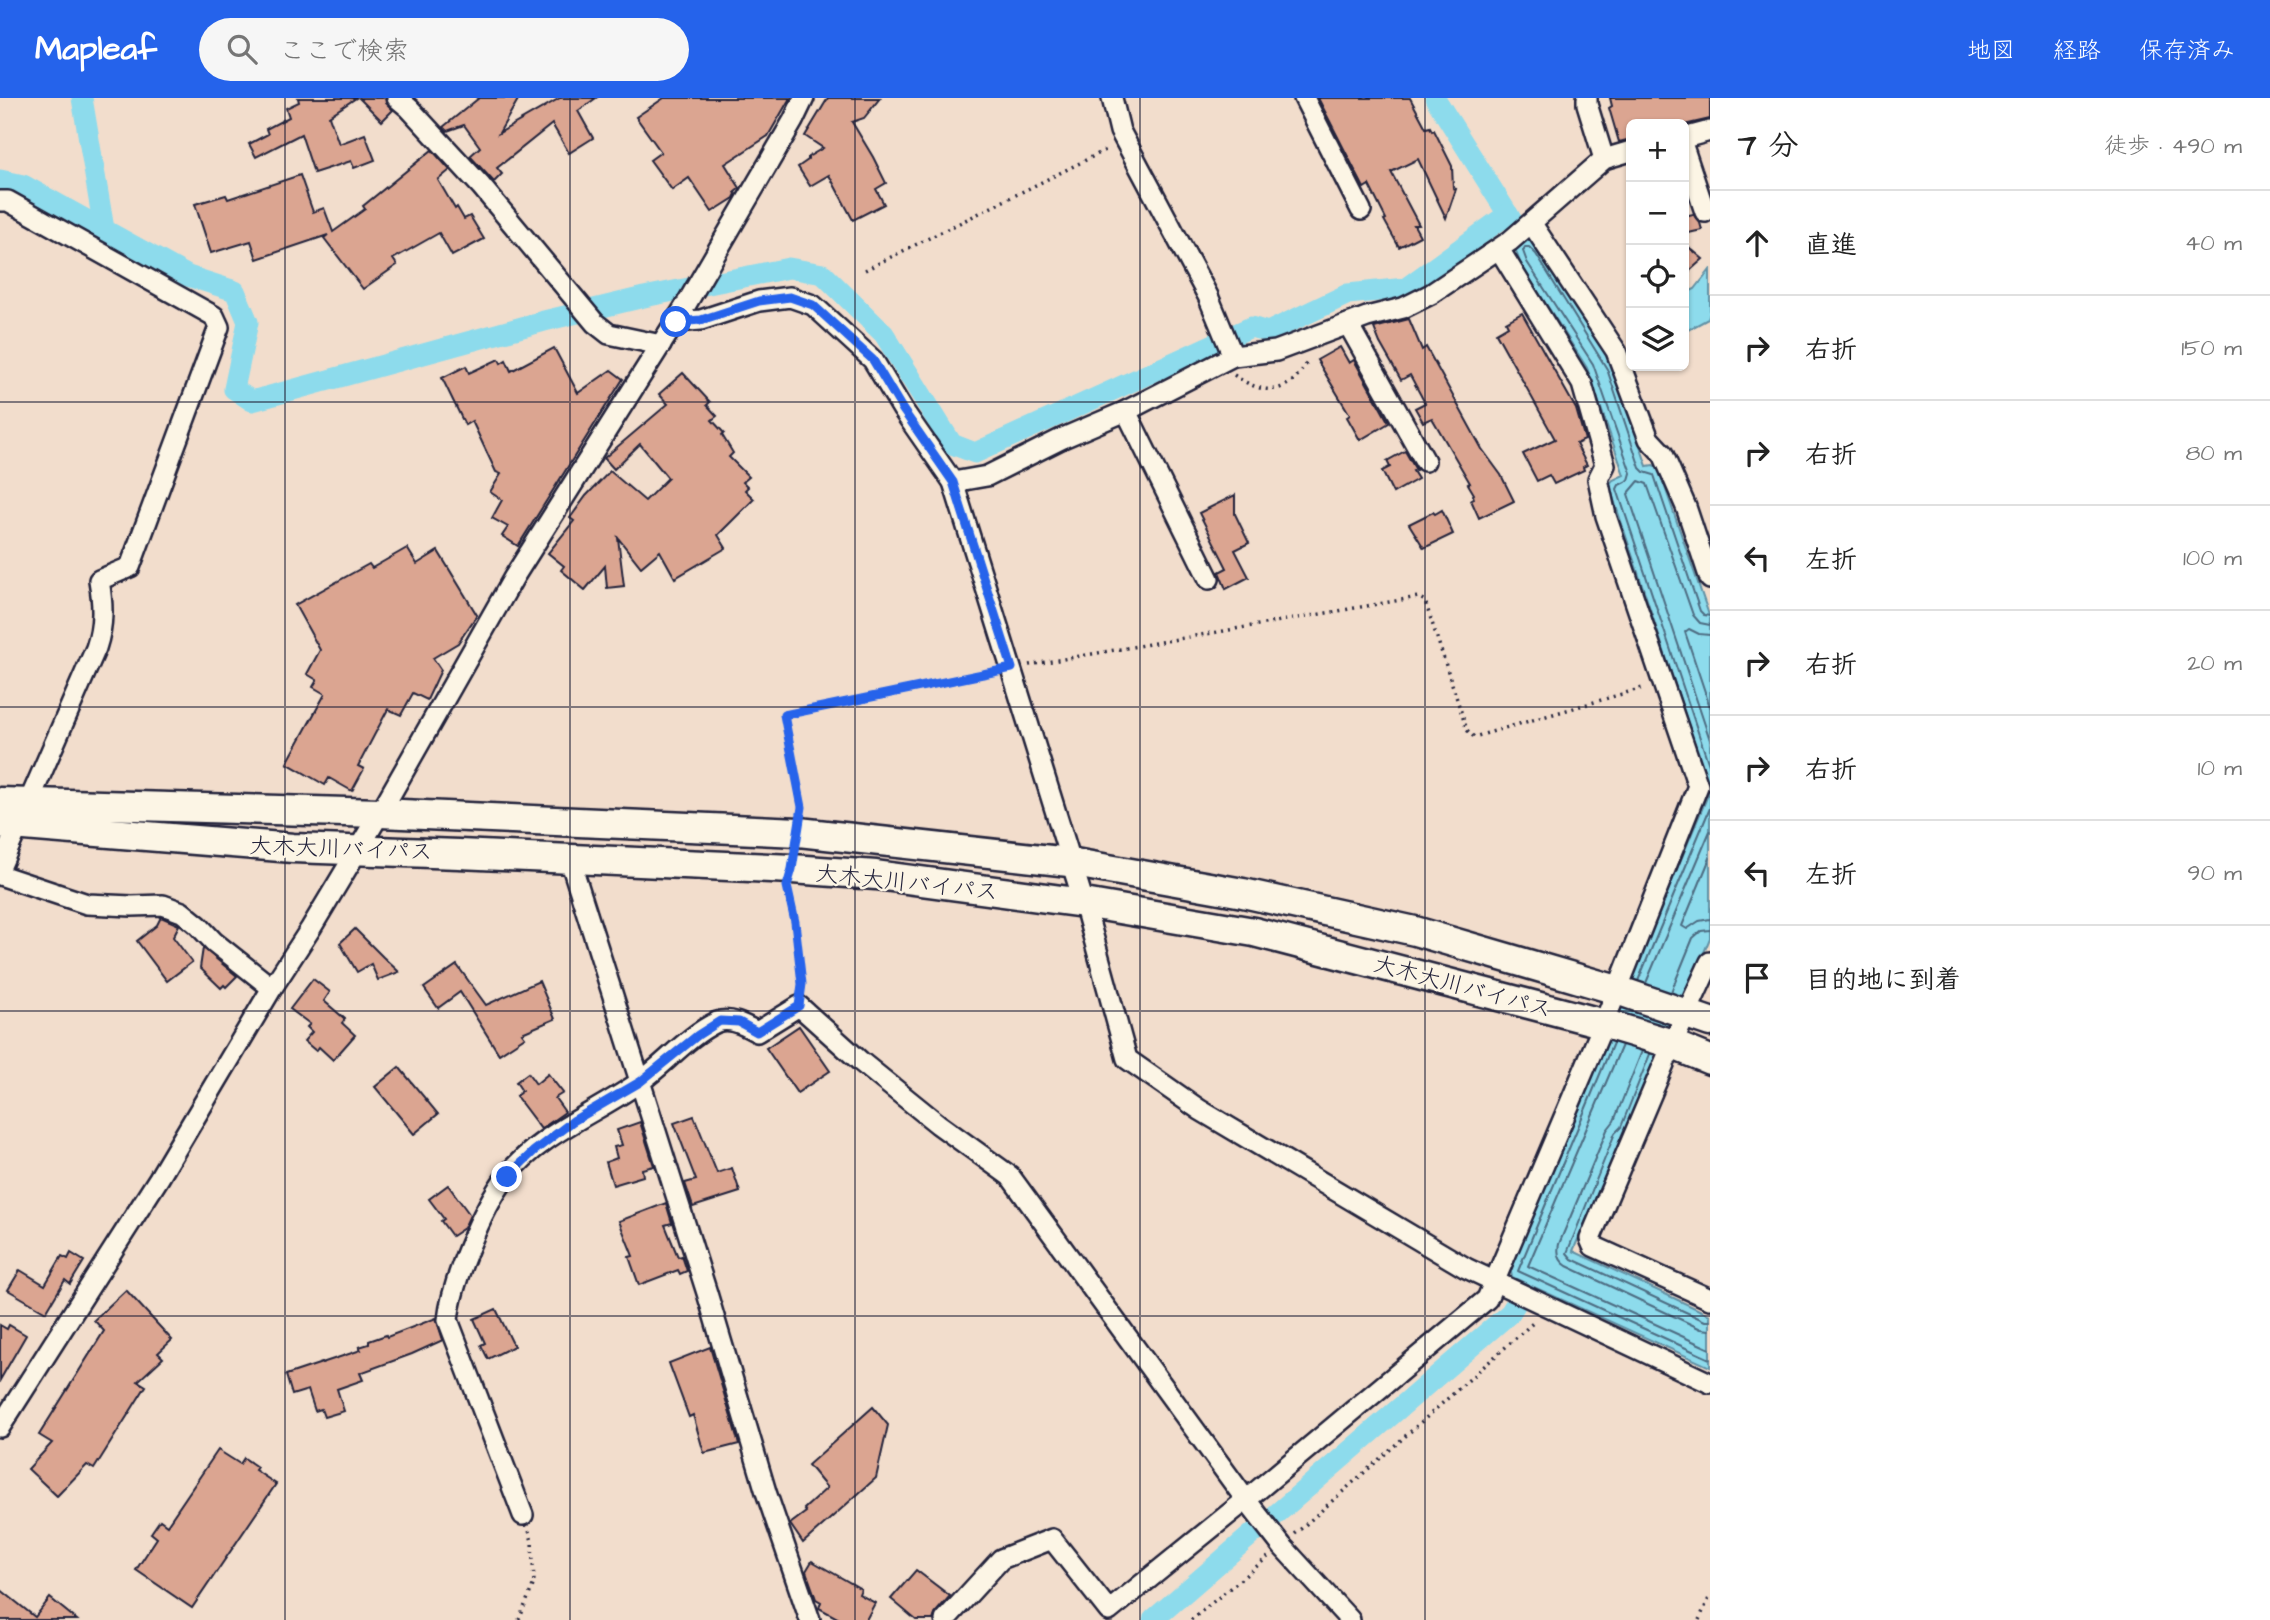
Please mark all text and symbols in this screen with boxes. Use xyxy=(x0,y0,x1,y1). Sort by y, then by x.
search box xyxy=(199,18,689,81)
text: Mapleaf xyxy=(35,26,157,72)
icon: search xyxy=(223,30,261,68)
text: ここで検索 xyxy=(279,33,409,69)
text: 地図 xyxy=(1967,34,2015,68)
text: 経路 xyxy=(2053,34,2101,68)
text: 保存済み xyxy=(2139,34,2235,68)
map controls xyxy=(1626,119,1689,371)
button: + xyxy=(1626,119,1689,182)
text: 7 分 xyxy=(1738,125,1798,167)
text: 徒歩 · 490 m xyxy=(2104,130,2242,162)
button: − xyxy=(1626,182,1689,245)
icon: ahead xyxy=(1738,224,1776,262)
text: 直進 xyxy=(1805,227,1857,263)
text: 40 m xyxy=(2185,227,2242,259)
button: locate xyxy=(1626,245,1689,308)
route start xyxy=(660,306,691,337)
button: layers xyxy=(1626,308,1689,371)
icon: right xyxy=(1738,329,1776,367)
text: 右折 xyxy=(1805,332,1857,368)
text: 150 m xyxy=(2181,332,2242,364)
icon: right xyxy=(1738,434,1776,472)
text: 右折 xyxy=(1805,437,1857,473)
text: 80 m xyxy=(2185,437,2242,469)
icon: left xyxy=(1738,539,1776,577)
text: 左折 xyxy=(1805,542,1857,578)
text: 100 m xyxy=(2183,542,2242,574)
icon: right xyxy=(1738,644,1776,682)
text: 右折 xyxy=(1805,647,1857,683)
text: 20 m xyxy=(2187,647,2242,679)
icon: right xyxy=(1738,749,1776,787)
text: 右折 xyxy=(1805,752,1857,788)
text: 10 m xyxy=(2197,752,2242,784)
street label: 大木大川バイパス xyxy=(249,830,433,868)
icon: left xyxy=(1738,854,1776,892)
street label: 大木大川バイパス xyxy=(814,857,1000,908)
text: 左折 xyxy=(1805,857,1857,893)
text: 90 m xyxy=(2187,857,2242,889)
street label: 大木大川バイパス xyxy=(1370,948,1556,1026)
icon: arrive xyxy=(1738,959,1776,997)
text: 目的地に到着 xyxy=(1805,962,1961,998)
route end xyxy=(491,1161,522,1192)

